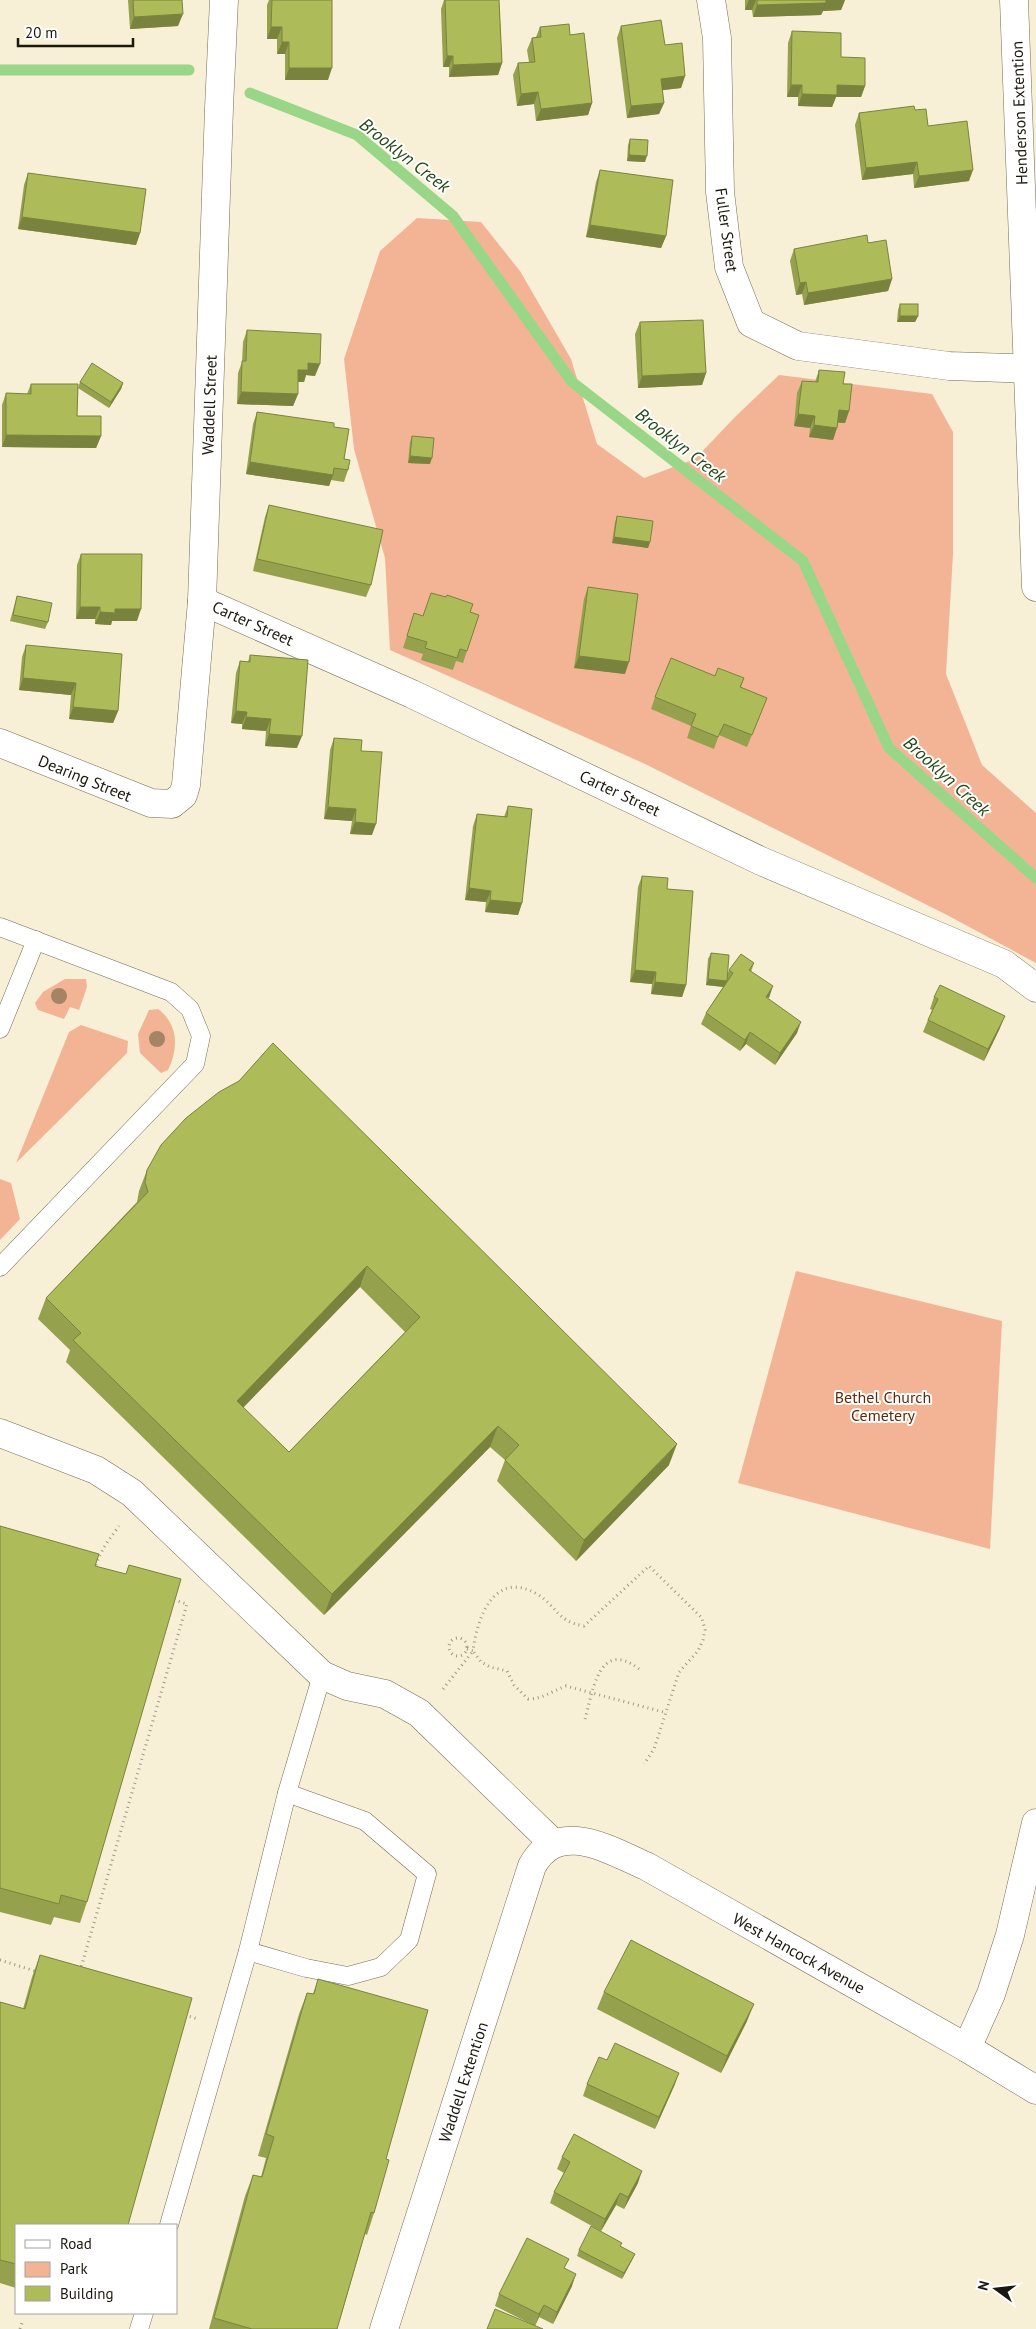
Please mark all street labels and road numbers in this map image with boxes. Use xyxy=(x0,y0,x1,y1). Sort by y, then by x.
street label: Henderson Extention xyxy=(1006,41,1032,185)
street label: Fuller Street xyxy=(711,187,743,274)
street label: Waddell Street xyxy=(197,354,221,455)
street label: Carter Street xyxy=(209,596,297,650)
street label: Dearing Street xyxy=(35,750,135,806)
street label: Carter Street xyxy=(576,766,664,821)
street label: West Hancock Avenue xyxy=(729,1908,869,1998)
street label: Waddell Extention xyxy=(434,2019,492,2145)

